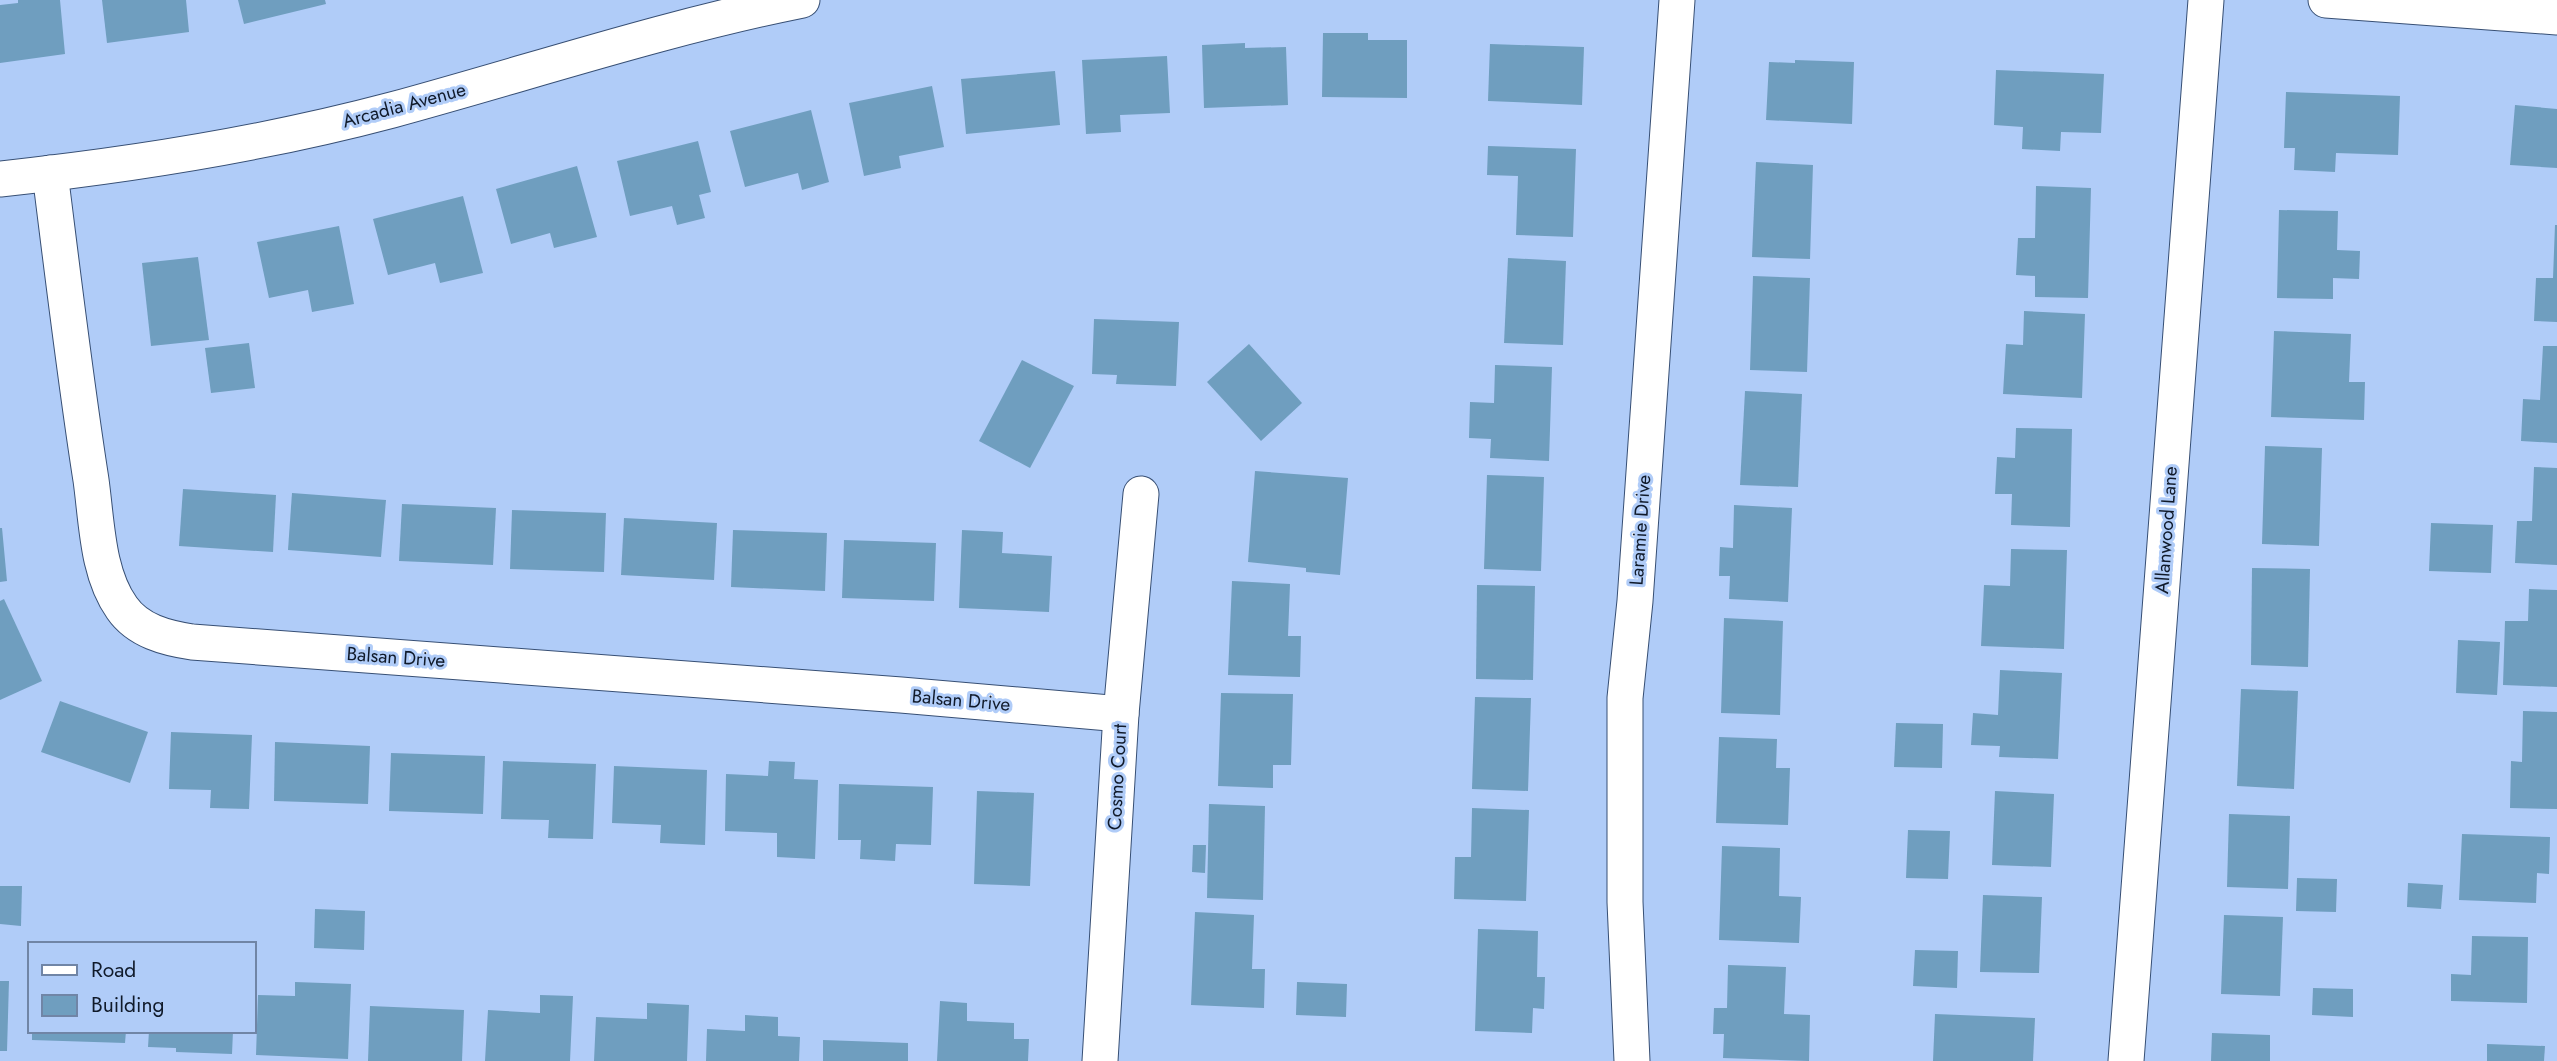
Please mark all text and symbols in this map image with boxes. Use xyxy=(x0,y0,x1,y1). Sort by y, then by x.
street label: Arcadia Avenue xyxy=(339,75,469,134)
street label: Allanwood Lane xyxy=(2148,465,2184,595)
street label: Laramie Drive xyxy=(1623,474,1657,586)
street label: Balsan Drive xyxy=(346,640,446,674)
street label: Balsan Drive xyxy=(911,682,1012,718)
street label: Cosmo Court xyxy=(1101,723,1133,831)
legend xyxy=(28,942,256,1033)
text: Road xyxy=(91,955,136,985)
text: Building xyxy=(91,990,164,1020)

